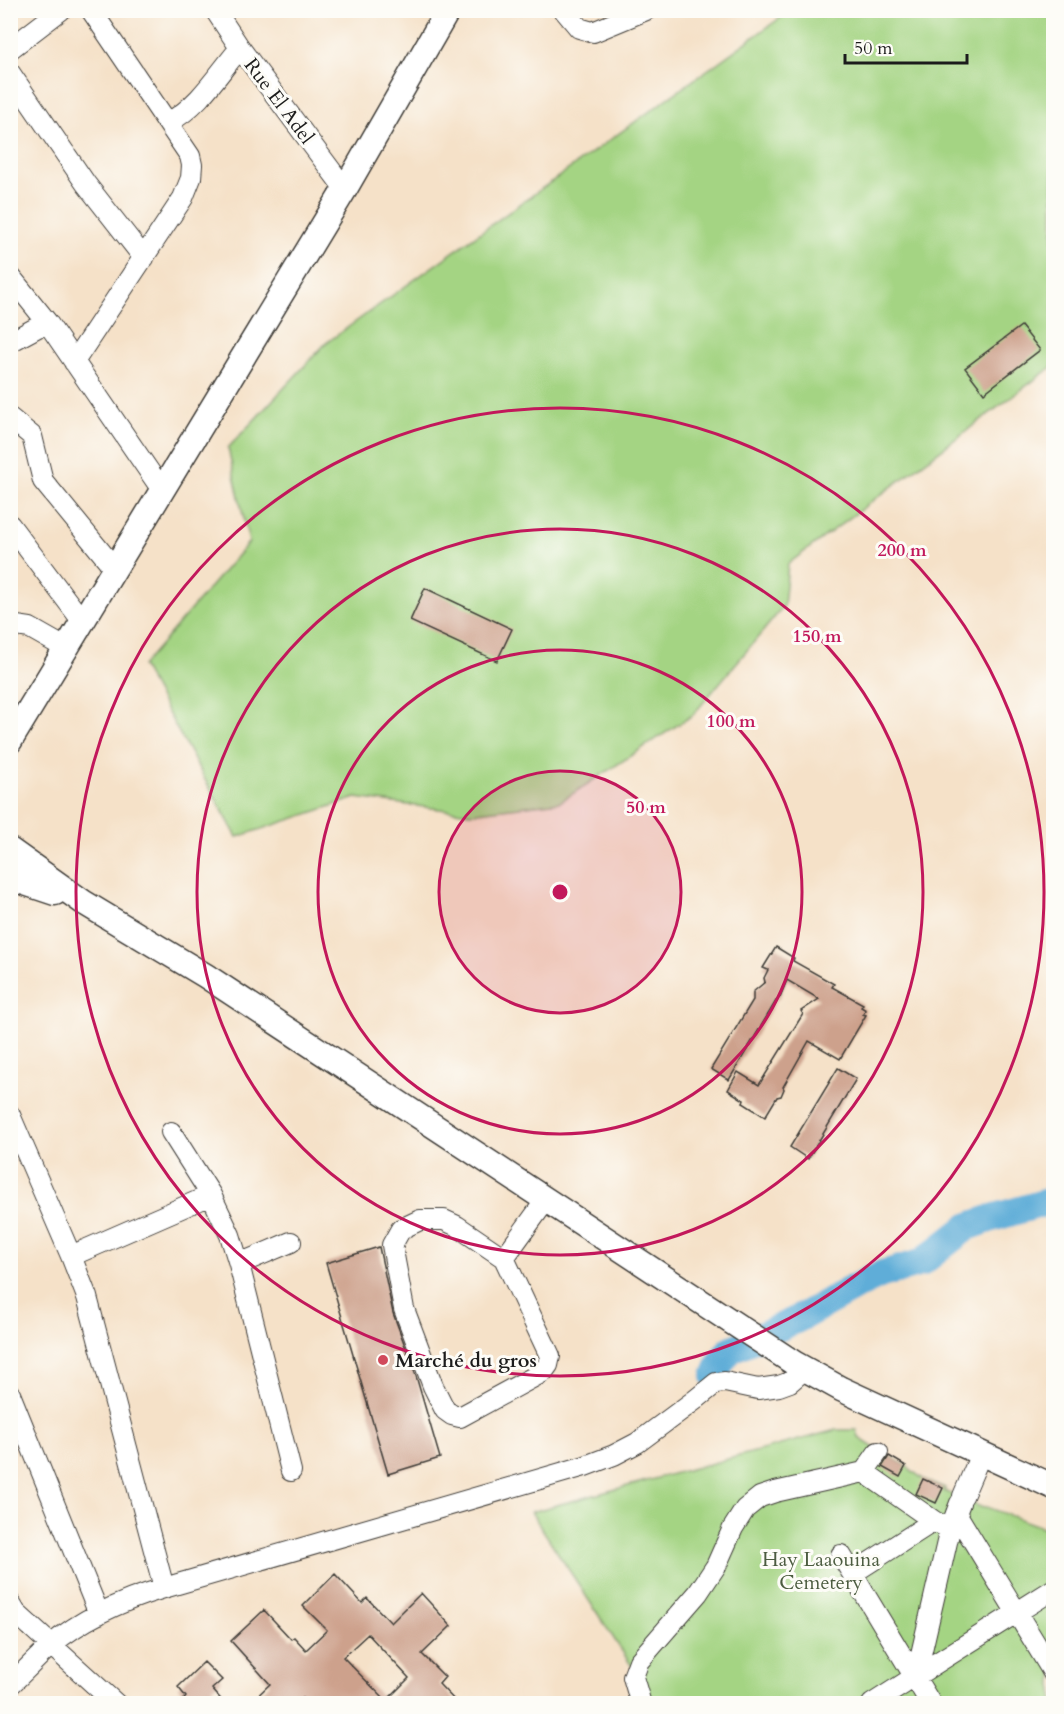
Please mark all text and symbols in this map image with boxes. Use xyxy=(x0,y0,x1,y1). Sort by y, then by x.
scale bar xyxy=(845,27,966,65)
text: 50 m xyxy=(854,36,893,61)
street label: Rue El Adel xyxy=(238,52,320,150)
text: 200 m xyxy=(877,538,927,563)
text: 150 m xyxy=(792,624,842,649)
text: 100 m xyxy=(706,709,756,734)
text: 50 m xyxy=(626,795,666,820)
centre of rings xyxy=(550,882,570,902)
place label: Marché du gros xyxy=(395,1347,537,1374)
marker: Marché du gros xyxy=(376,1353,390,1367)
park label: Hay Laaouina Cemetery xyxy=(762,1546,880,1596)

